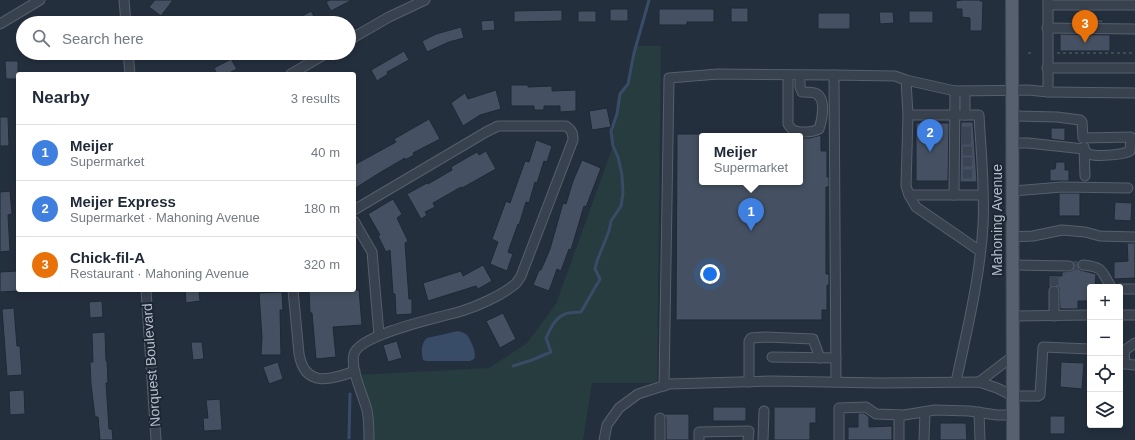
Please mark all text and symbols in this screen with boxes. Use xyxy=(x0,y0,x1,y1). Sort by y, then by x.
pin: 3 xyxy=(1072,10,1098,43)
search box xyxy=(16,16,356,60)
icon: search xyxy=(30,27,52,49)
text: Search here xyxy=(62,30,144,47)
text: Nearby xyxy=(32,88,90,107)
text: 3 results xyxy=(291,91,340,106)
pin: 2 xyxy=(917,119,943,152)
popup xyxy=(699,133,803,185)
text: Meijer xyxy=(70,137,113,154)
text: Meijer xyxy=(714,143,757,160)
text: 1 xyxy=(41,145,49,160)
text: 40 m xyxy=(311,145,340,160)
text: Supermarket xyxy=(70,154,144,169)
text: Supermarket xyxy=(714,160,788,175)
street label: Mahoning Avenue xyxy=(989,164,1005,276)
text: Meijer Express xyxy=(70,193,176,210)
pin: 1 xyxy=(738,198,764,231)
text: 2 xyxy=(41,201,49,216)
text: 180 m xyxy=(304,201,340,216)
text: Supermarket · Mahoning Avenue xyxy=(70,210,260,225)
text: Chick-fil-A xyxy=(70,249,145,266)
text: 3 xyxy=(41,257,49,272)
text: 320 m xyxy=(304,257,340,272)
your location xyxy=(700,264,720,284)
text: Restaurant · Mahoning Avenue xyxy=(70,266,249,281)
map controls xyxy=(1087,284,1123,428)
button: + xyxy=(1087,284,1123,320)
street label: Norquest Boulevard xyxy=(139,303,163,427)
button: − xyxy=(1087,320,1123,356)
button: locate xyxy=(1087,356,1123,392)
button: layers xyxy=(1087,392,1123,428)

